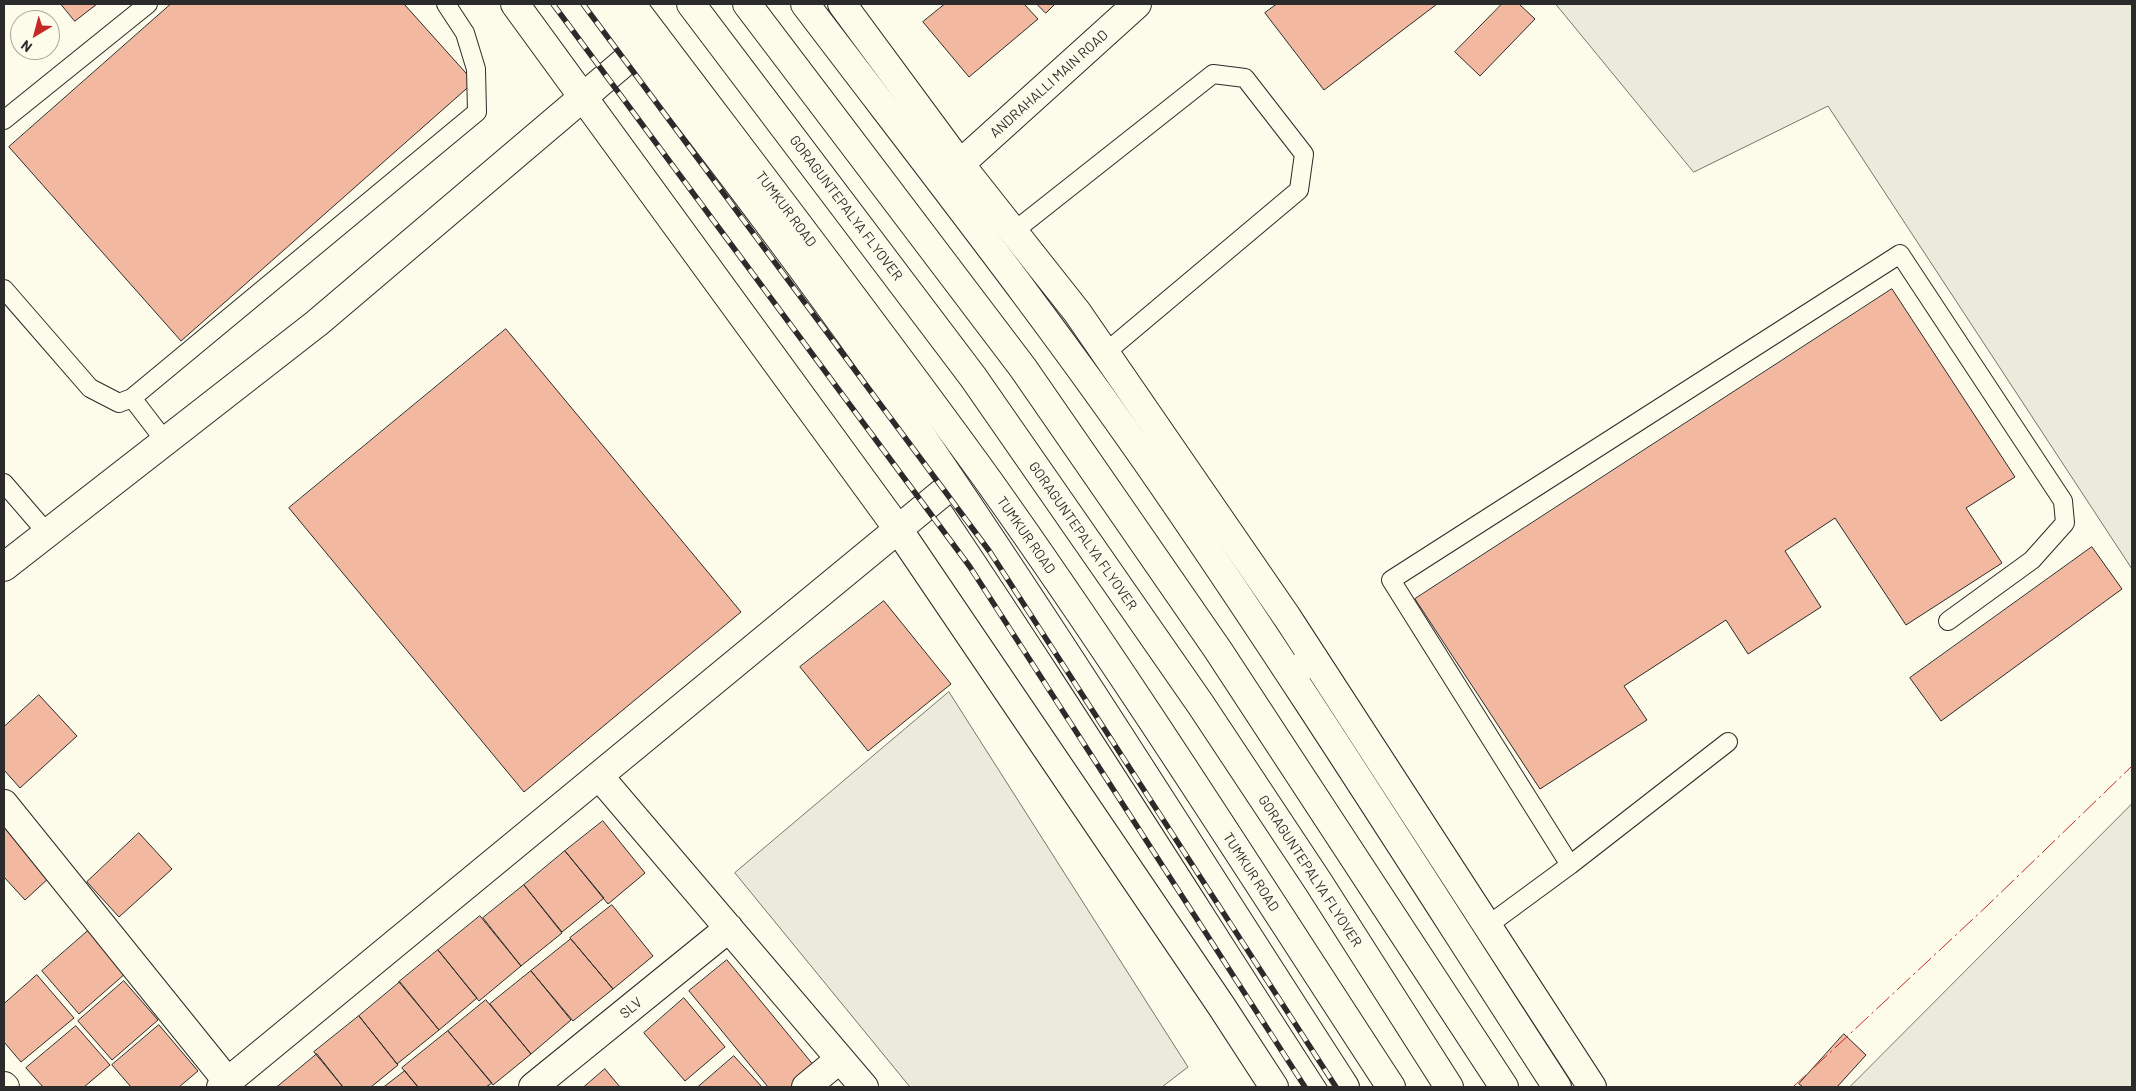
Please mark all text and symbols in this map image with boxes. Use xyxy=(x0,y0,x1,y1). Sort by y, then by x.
north arrow xyxy=(10,10,60,60)
street label: ANDRAHALLI MAIN ROAD xyxy=(987,27,1111,141)
text: N xyxy=(17,37,35,56)
street label: GORAGUNTEPALYA FLYOVER xyxy=(786,132,906,284)
street label: TUMKUR ROAD xyxy=(752,168,820,250)
street label: GORAGUNTEPALYA FLYOVER xyxy=(1025,459,1141,613)
street label: TUMKUR ROAD xyxy=(993,493,1059,577)
street label: GORAGUNTEPALYA FLYOVER xyxy=(1255,792,1365,950)
street label: TUMKUR ROAD xyxy=(1219,829,1283,915)
street label: SLV xyxy=(616,994,646,1022)

